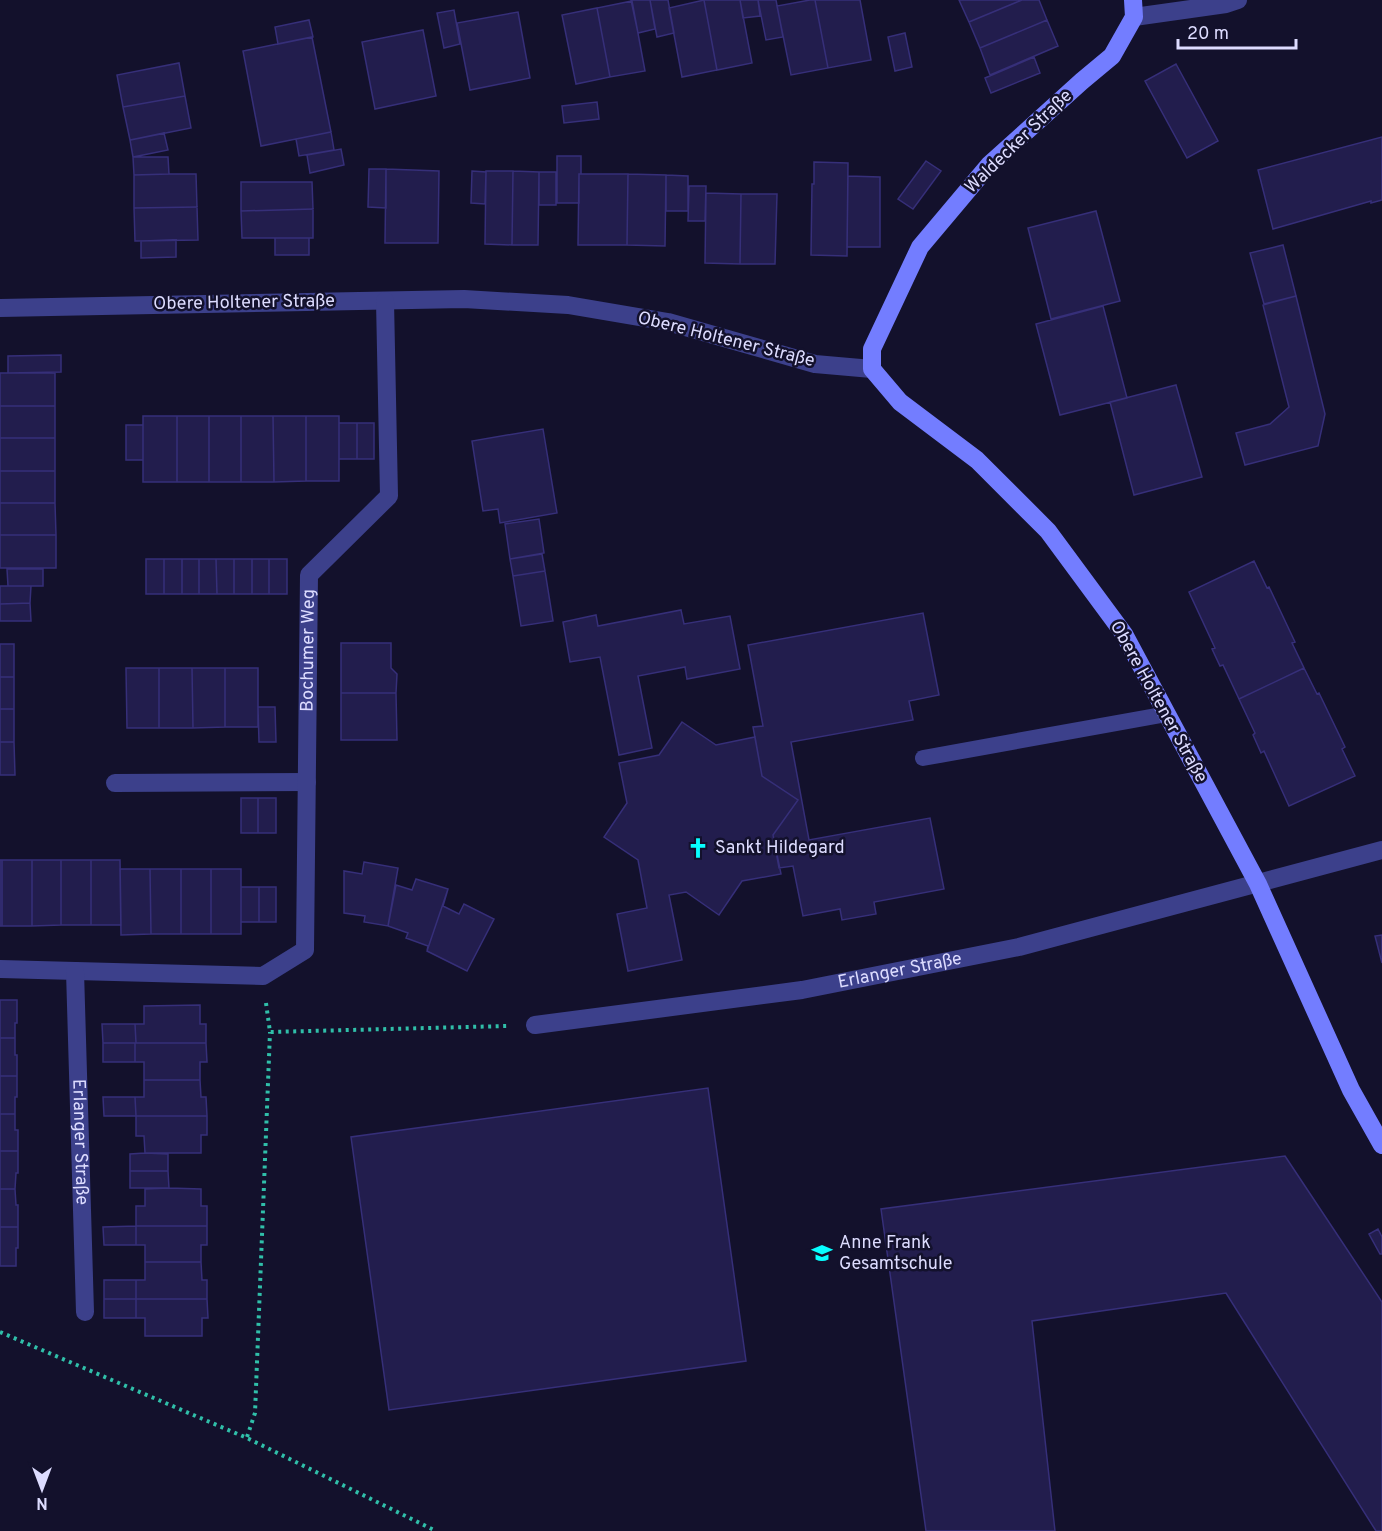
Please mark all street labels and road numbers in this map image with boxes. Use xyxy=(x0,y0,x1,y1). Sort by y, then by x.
street label: Waldecker Straße xyxy=(960,85,1078,199)
street label: Obere Holtener Straße xyxy=(153,290,335,316)
street label: Obere Holtener Straße xyxy=(635,307,817,373)
street label: Bochumer Weg xyxy=(296,589,320,712)
street label: Obere Holtener Straße xyxy=(1104,617,1212,787)
street label: Erlanger Straße xyxy=(836,947,964,994)
street label: Erlanger Straße xyxy=(67,1079,93,1205)

